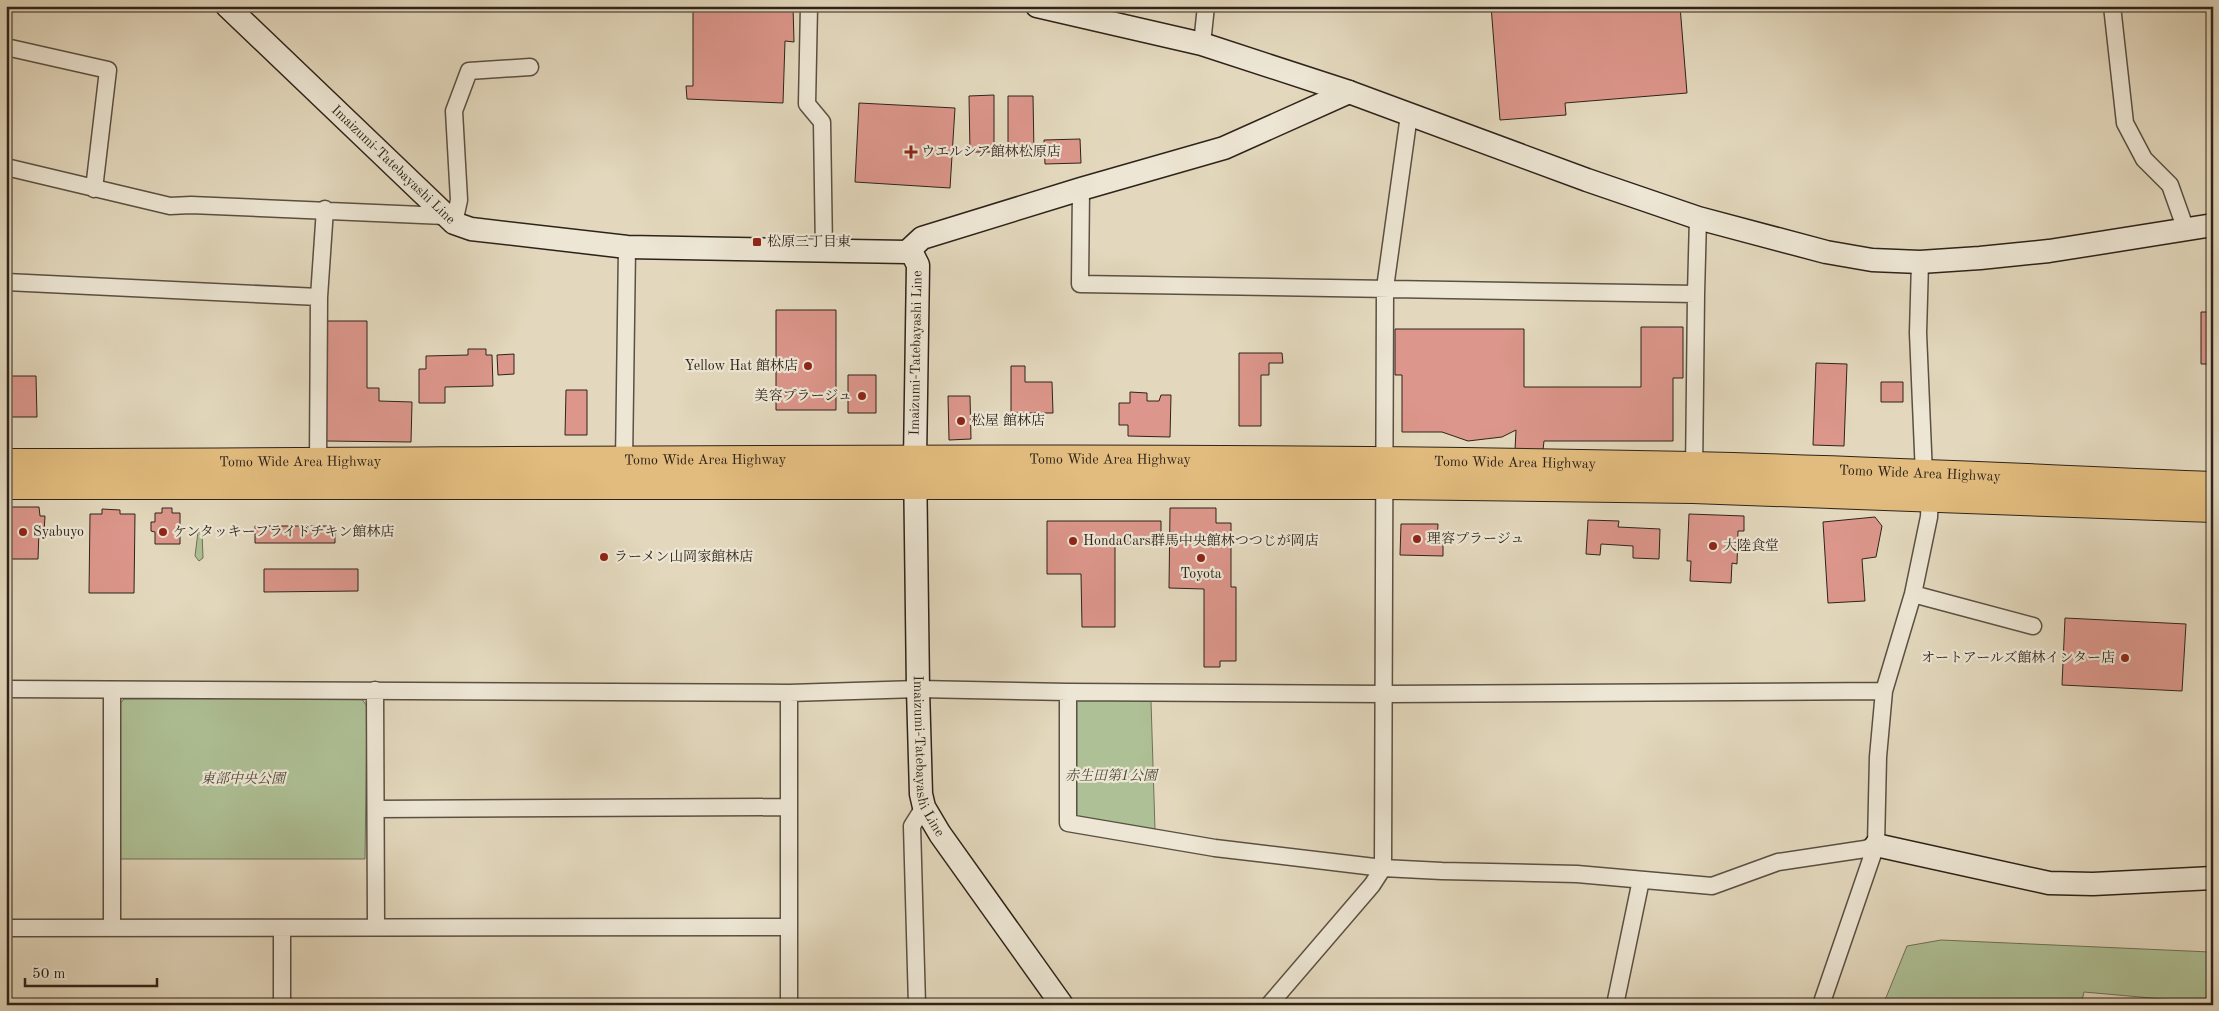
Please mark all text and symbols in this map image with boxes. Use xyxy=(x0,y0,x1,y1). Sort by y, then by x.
street label: Imaizumi-Tatebayashi Line xyxy=(329,103,458,227)
place label: ウエルシア館林松原店 xyxy=(921,144,1061,159)
marker: ウエルシア館林松原店 xyxy=(905,146,917,158)
place label: 松原三丁目東 xyxy=(767,234,851,249)
marker: 松原三丁目東 xyxy=(751,236,763,248)
street label: Imaizumi-Tatebayashi Line xyxy=(908,270,924,436)
place label: Yellow Hat 館林店 xyxy=(685,358,798,373)
marker: Yellow Hat 館林店 xyxy=(802,360,814,372)
place label: 美容プラージュ xyxy=(755,388,852,403)
marker: 美容プラージュ xyxy=(856,390,868,402)
place label: 松屋 館林店 xyxy=(971,413,1045,428)
marker: 松屋 館林店 xyxy=(955,415,967,427)
street label: Tomo Wide Area Highway xyxy=(1029,452,1192,467)
street label: Tomo Wide Area Highway xyxy=(624,453,787,467)
street label: Tomo Wide Area Highway xyxy=(219,455,382,469)
street label: Tomo Wide Area Highway xyxy=(1434,455,1597,471)
street label: Tomo Wide Area Highway xyxy=(1839,463,2002,484)
place label: ケンタッキーフライドチキン館林店 xyxy=(173,524,394,539)
place label: Syabuyo xyxy=(33,525,84,539)
marker: Syabuyo xyxy=(17,526,29,538)
marker: ケンタッキーフライドチキン館林店 xyxy=(157,526,169,538)
place label: 理容プラージュ xyxy=(1427,531,1524,546)
place label: HondaCars群馬中央館林つつじが岡店 xyxy=(1083,533,1319,548)
marker: 理容プラージュ xyxy=(1411,533,1423,545)
marker: HondaCars群馬中央館林つつじが岡店 xyxy=(1067,535,1079,547)
place label: 大陸食堂 xyxy=(1723,538,1779,553)
marker: 大陸食堂 xyxy=(1707,540,1719,552)
place label: ラーメン山岡家館林店 xyxy=(614,549,753,564)
marker: ラーメン山岡家館林店 xyxy=(598,551,610,563)
marker: Toyota xyxy=(1195,552,1207,564)
place label: Toyota xyxy=(1180,567,1222,581)
place label: オートアールズ館林インター店 xyxy=(1921,650,2115,665)
marker: オートアールズ館林インター店 xyxy=(2119,652,2131,664)
street label: Imaizumi-Tatebayashi Line xyxy=(911,675,947,839)
park label: 赤生田第1公園 xyxy=(1065,768,1159,783)
park label: 東部中央公園 xyxy=(201,771,287,786)
scale bar xyxy=(25,956,158,988)
text: 50 m xyxy=(32,967,66,982)

